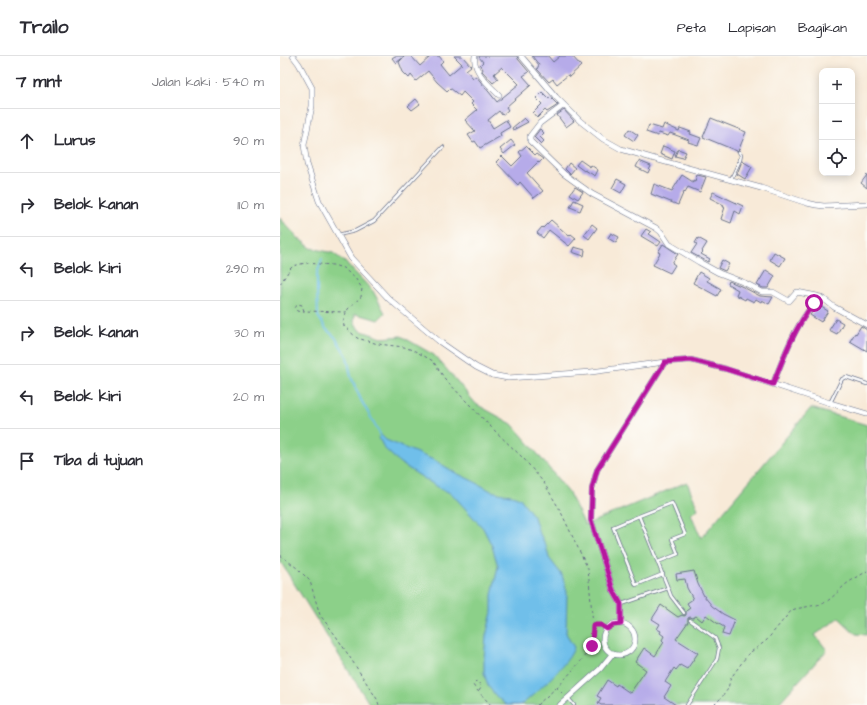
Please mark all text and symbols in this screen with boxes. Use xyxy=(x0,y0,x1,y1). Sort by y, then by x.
text: Trailo xyxy=(20,14,69,41)
text: Peta xyxy=(677,18,706,38)
text: Lapisan xyxy=(728,18,776,38)
text: Bagikan xyxy=(798,18,847,38)
map controls xyxy=(819,68,855,176)
button: + xyxy=(819,68,855,104)
text: 7 mnt xyxy=(16,70,62,94)
text: Jalan kaki · 540 m xyxy=(152,73,264,91)
button: − xyxy=(819,104,855,140)
icon: ahead xyxy=(16,130,38,152)
text: Lurus xyxy=(54,130,95,151)
text: 90 m xyxy=(233,132,264,150)
button: locate xyxy=(819,140,855,176)
icon: right xyxy=(16,194,38,216)
text: Belok kanan xyxy=(54,194,138,215)
text: 110 m xyxy=(237,196,264,214)
icon: left xyxy=(16,258,38,280)
text: Belok kiri xyxy=(54,258,121,279)
text: 290 m xyxy=(226,260,264,278)
route start xyxy=(805,294,823,312)
icon: right xyxy=(16,322,38,344)
text: Belok kanan xyxy=(54,322,138,343)
text: 30 m xyxy=(234,324,264,342)
icon: left xyxy=(16,386,38,408)
text: Belok kiri xyxy=(54,386,121,407)
text: 20 m xyxy=(233,388,264,406)
icon: arrive xyxy=(16,450,38,472)
text: Tiba di tujuan xyxy=(54,450,143,471)
route end xyxy=(583,637,601,655)

